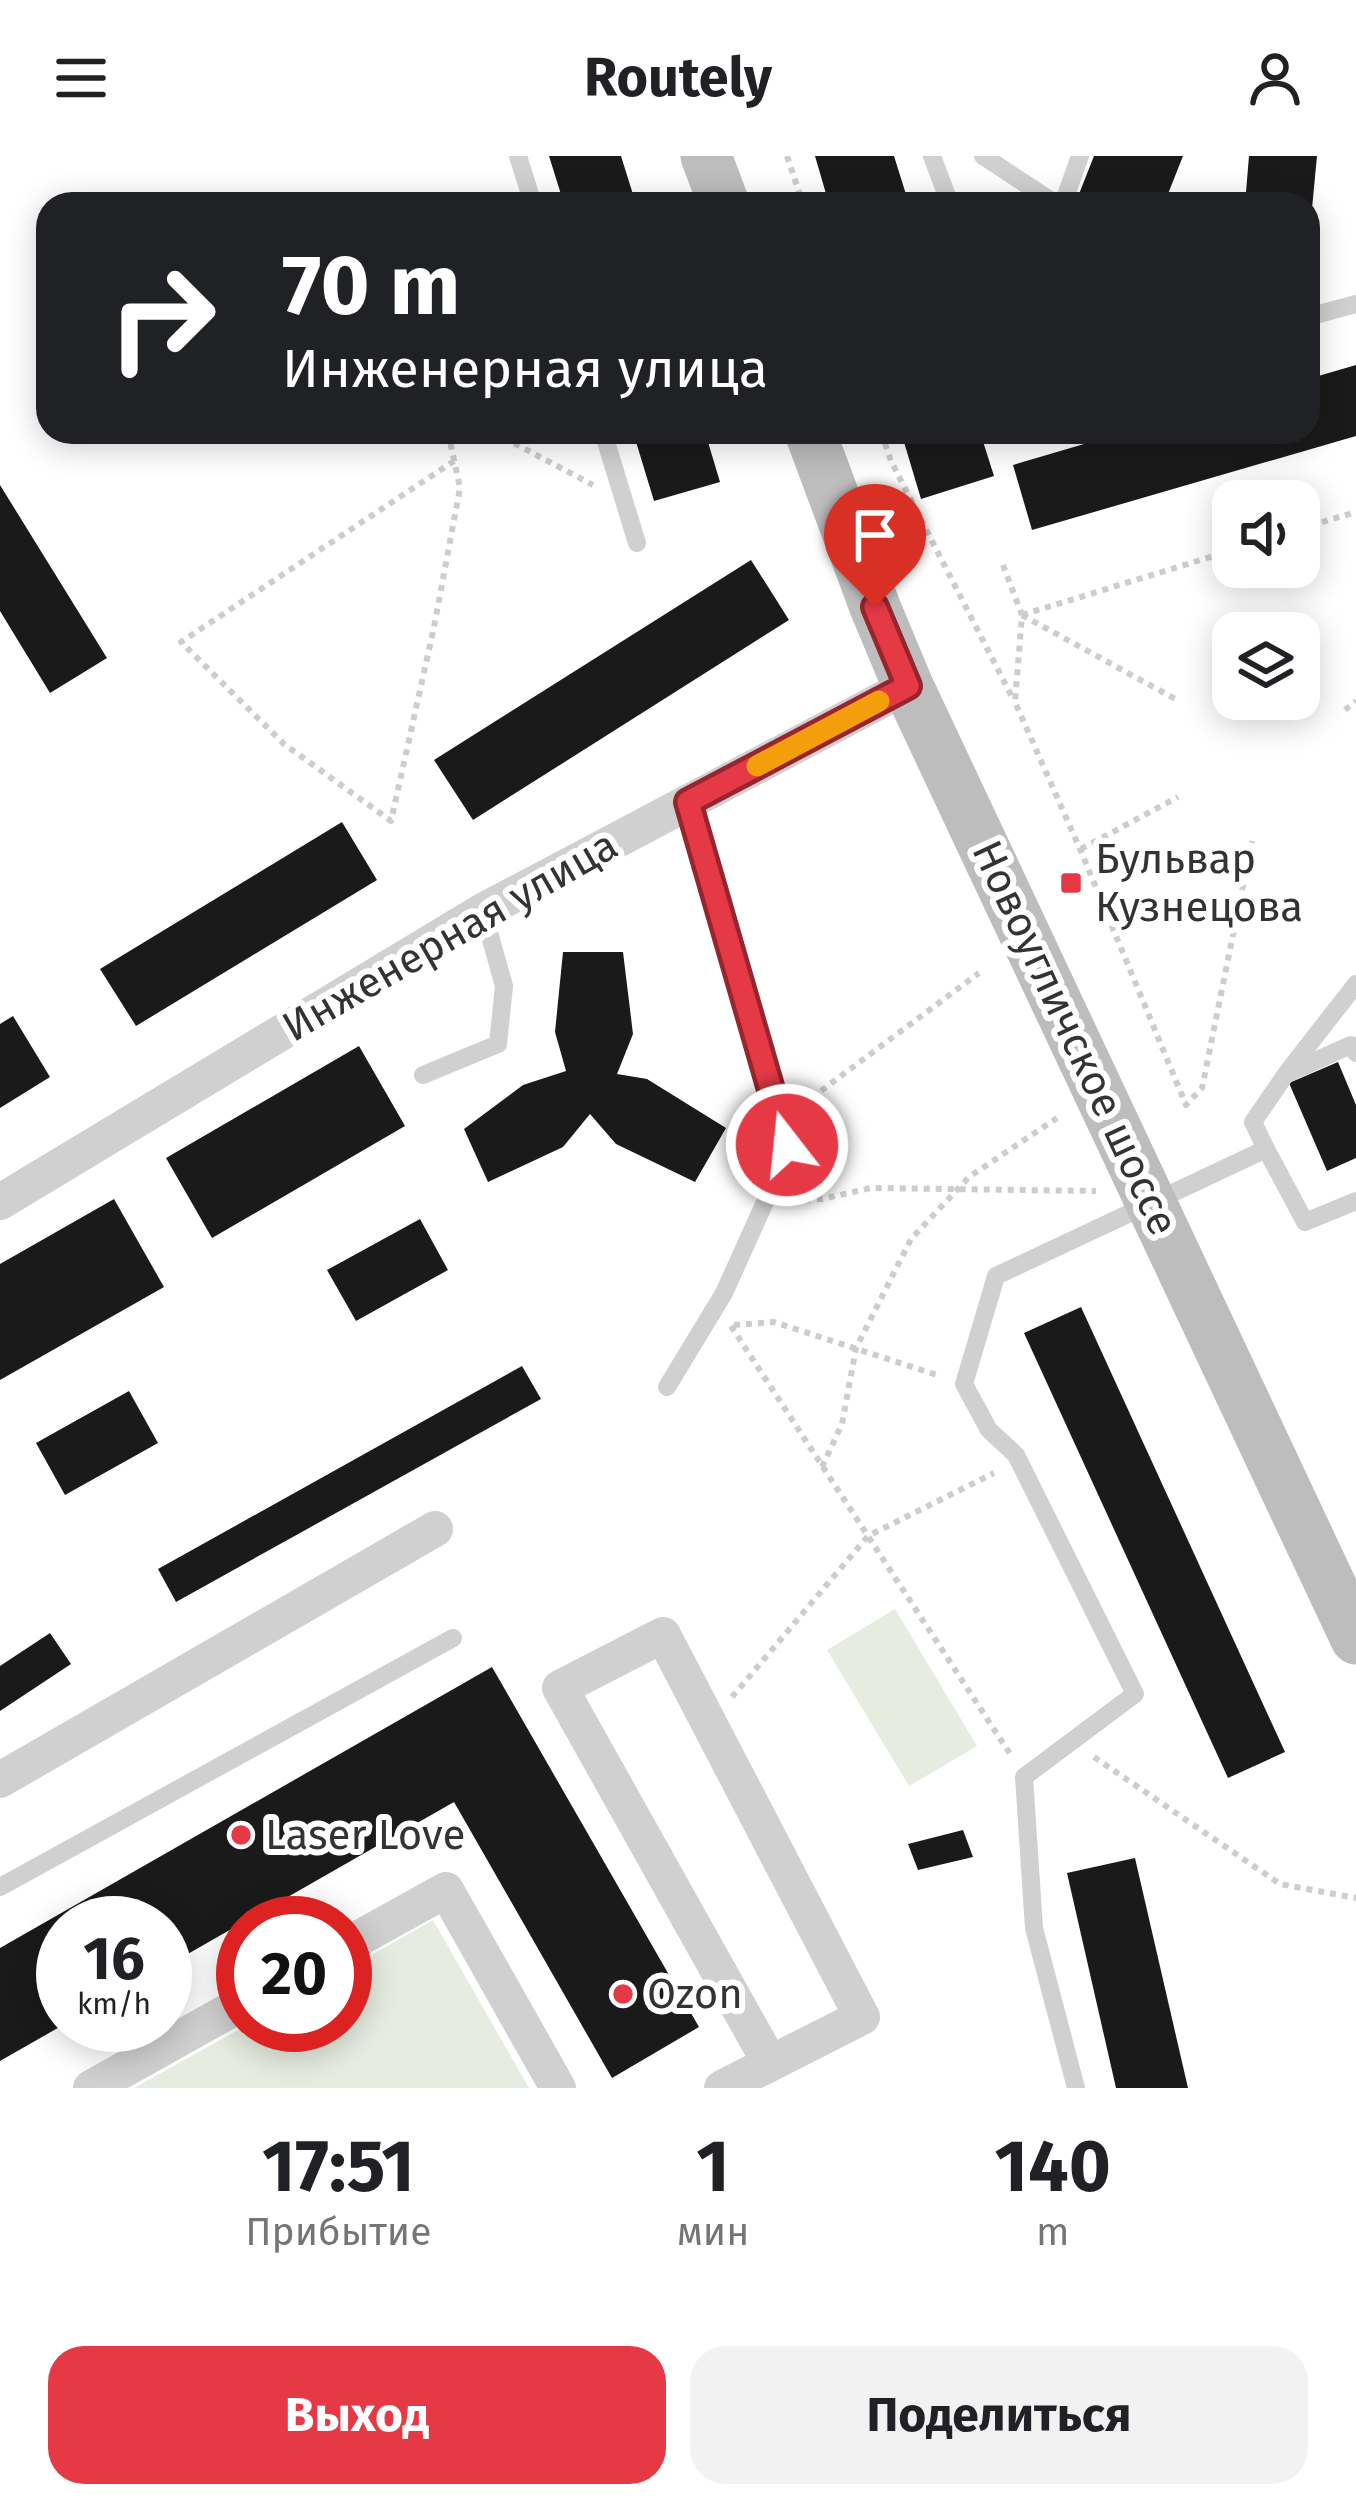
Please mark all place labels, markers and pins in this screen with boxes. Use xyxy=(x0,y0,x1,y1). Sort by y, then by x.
pin xyxy=(824,484,926,607)
place label: Бульвар Кузнецова xyxy=(1095,834,1303,932)
marker: Бульвар Кузнецова xyxy=(1058,870,1084,896)
place label: Laser Love xyxy=(265,1810,465,1860)
marker: Laser Love xyxy=(228,1822,254,1848)
place label: Ozon xyxy=(647,1969,743,2019)
marker: Ozon xyxy=(610,1981,636,2007)

